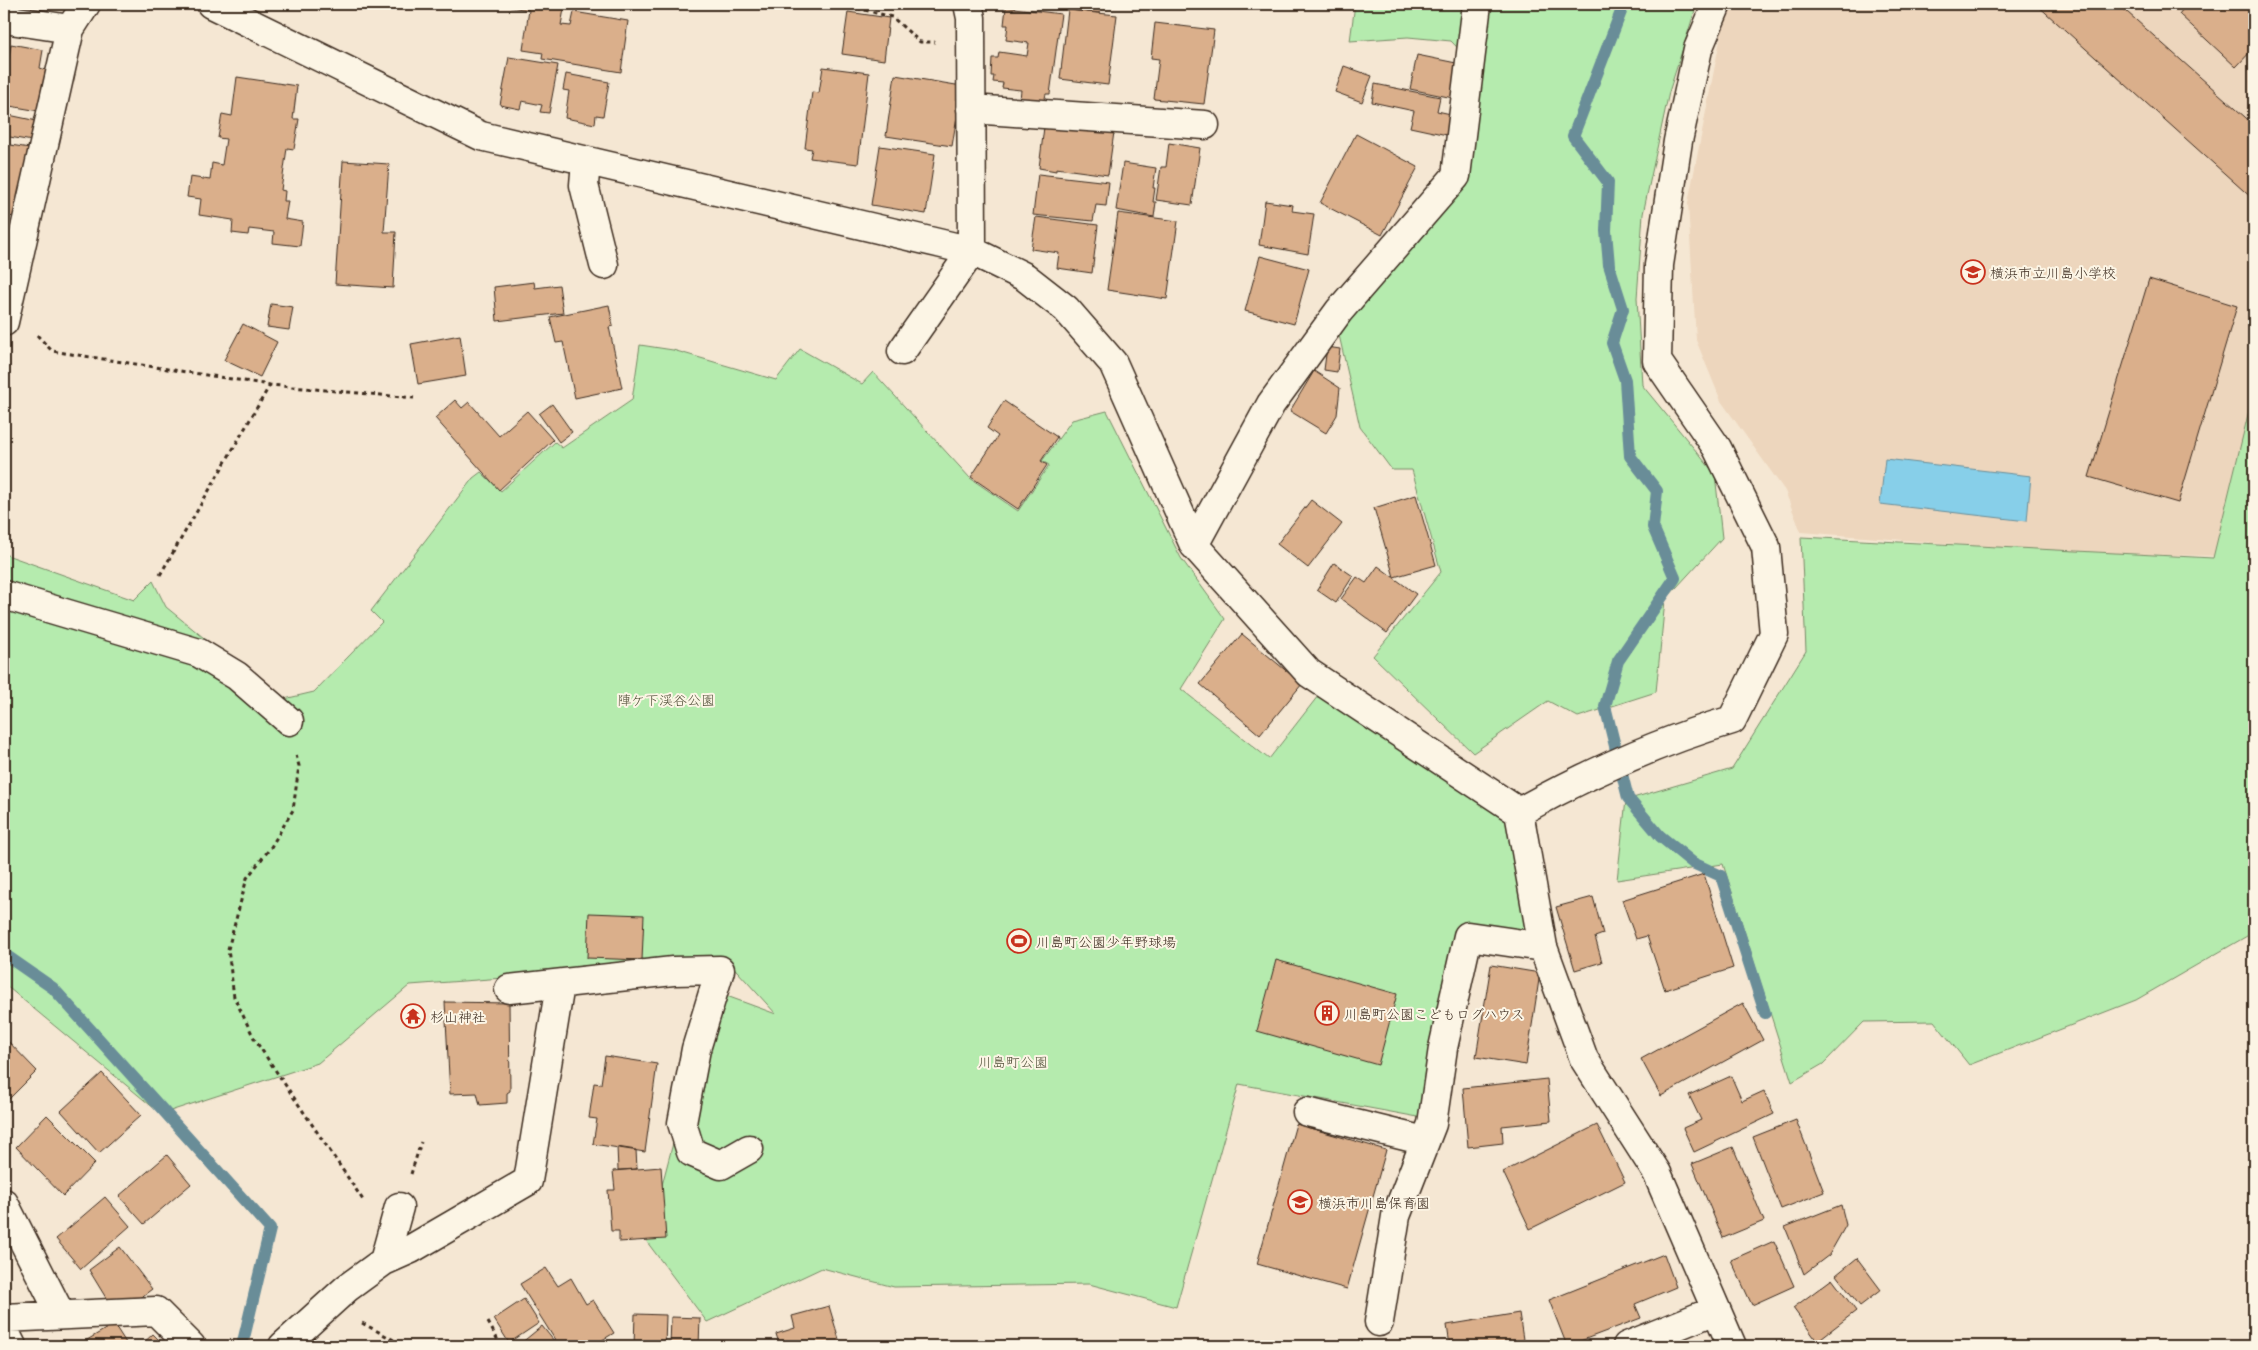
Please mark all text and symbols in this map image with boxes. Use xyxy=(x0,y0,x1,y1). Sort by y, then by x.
school or university icon: 横浜市立川島小学校 xyxy=(1960,259,1986,285)
place label: 横浜市立川島小学校 xyxy=(1990,262,2116,283)
park label: 陣ケ下渓谷公園 xyxy=(617,689,715,710)
sports icon: 川島町公園少年野球場 xyxy=(1006,928,1032,954)
place label: 川島町公園少年野球場 xyxy=(1036,931,1176,952)
building icon: 川島町公園こどもログハウス xyxy=(1314,1000,1340,1026)
temple icon: 杉山神社 xyxy=(400,1003,426,1029)
place label: 川島町公園こどもログハウス xyxy=(1344,1003,1525,1024)
place label: 杉山神社 xyxy=(430,1006,486,1027)
park label: 川島町公園 xyxy=(978,1051,1048,1072)
school or university icon: 横浜市川島保育園 xyxy=(1287,1189,1313,1215)
place label: 横浜市川島保育園 xyxy=(1318,1192,1430,1213)

